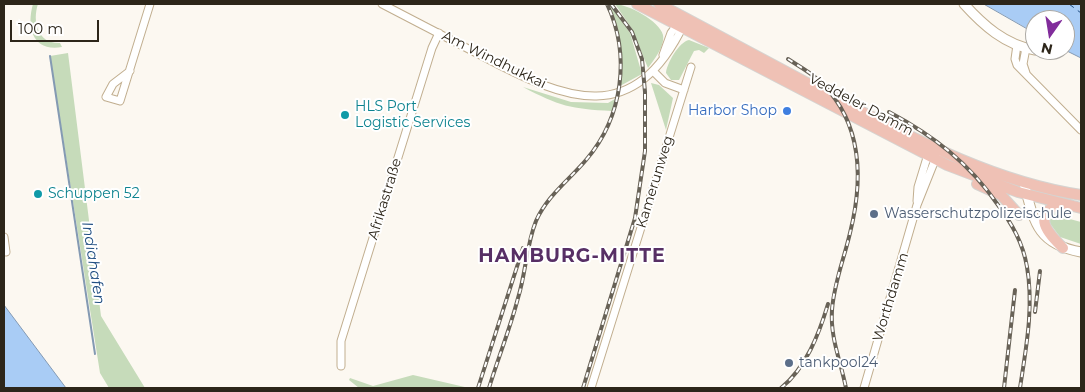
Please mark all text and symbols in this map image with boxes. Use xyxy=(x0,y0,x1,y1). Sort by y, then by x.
scale bar xyxy=(12,10,101,42)
north arrow xyxy=(1025,10,1075,60)
text: 100 m xyxy=(18,19,63,38)
street label: Am Windhukkai xyxy=(439,27,549,93)
text: N xyxy=(1039,39,1054,59)
street label: Veddeler Damm xyxy=(806,70,916,140)
place label: HLS Port Logistic Services xyxy=(355,99,470,132)
place label: Harbor Shop xyxy=(688,103,777,119)
marker: Harbor Shop xyxy=(781,105,793,117)
marker: HLS Port Logistic Services xyxy=(339,109,351,121)
street label: Kamerunweg xyxy=(633,134,677,230)
street label: Afrikastraße xyxy=(365,156,405,242)
place label: Schuppen 52 xyxy=(48,186,140,202)
marker: Schuppen 52 xyxy=(32,188,44,200)
place label: Wasserschutzpolizeischule xyxy=(884,206,1072,222)
marker: Wasserschutzpolizeischule xyxy=(868,208,880,220)
water label: Indiahafen xyxy=(78,220,108,306)
district label: HAMBURG-MITTE xyxy=(477,245,667,267)
street label: Worthdamm xyxy=(870,251,912,343)
place label: tankpool24 xyxy=(799,355,878,371)
marker: tankpool24 xyxy=(783,357,795,369)

